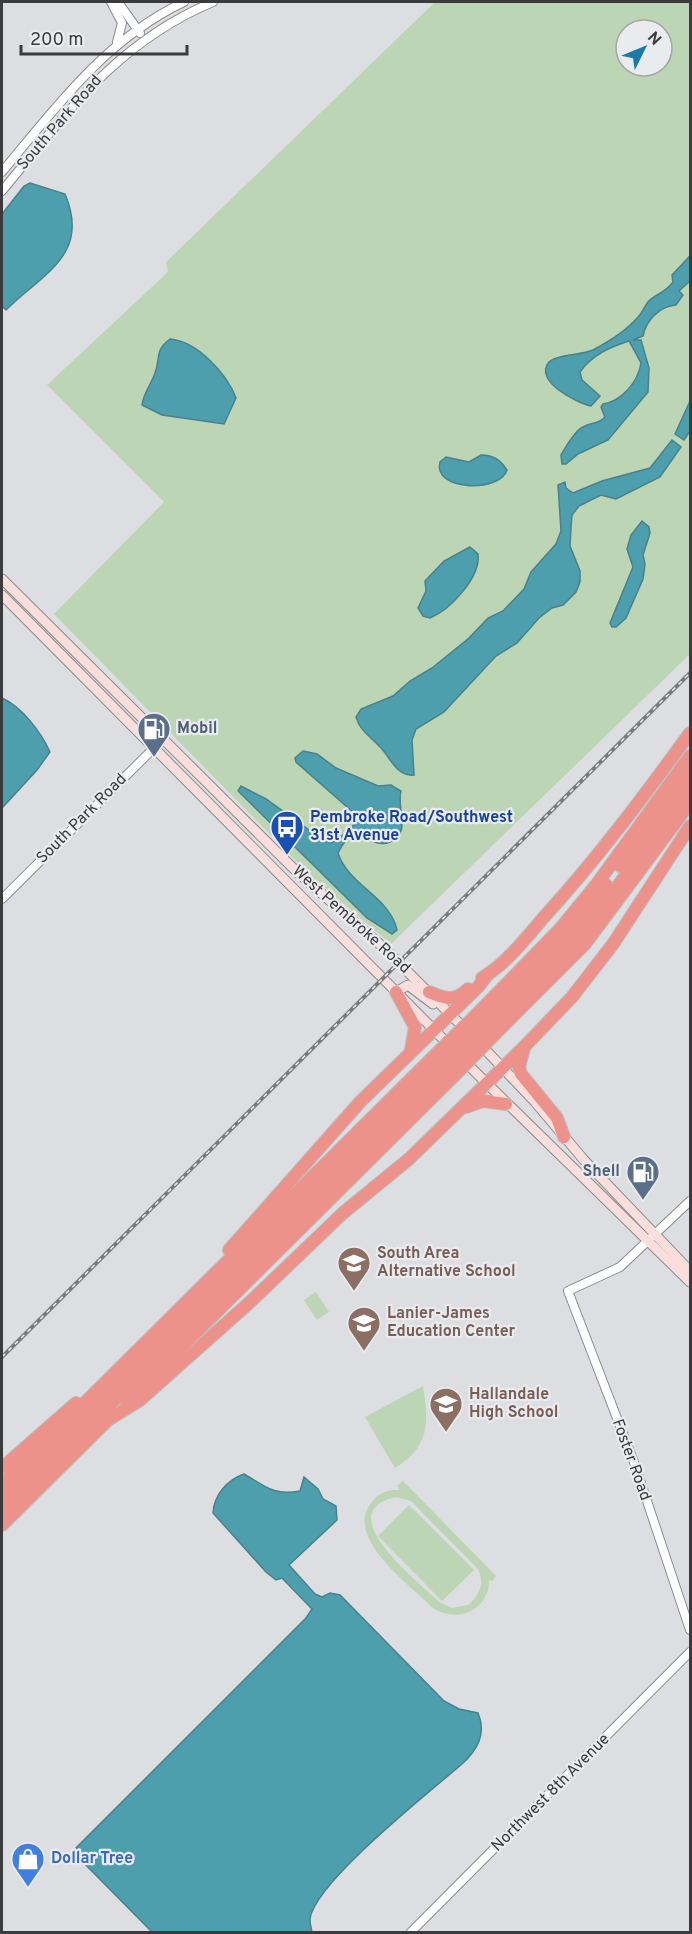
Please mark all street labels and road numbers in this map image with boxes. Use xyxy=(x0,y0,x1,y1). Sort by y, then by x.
street label: South Park Road xyxy=(13,71,107,175)
street label: South Park Road xyxy=(33,770,131,868)
street label: West Pembroke Road xyxy=(288,862,414,978)
street label: Foster Road xyxy=(607,1416,655,1504)
street label: Northwest 8th Avenue xyxy=(488,1730,614,1856)

